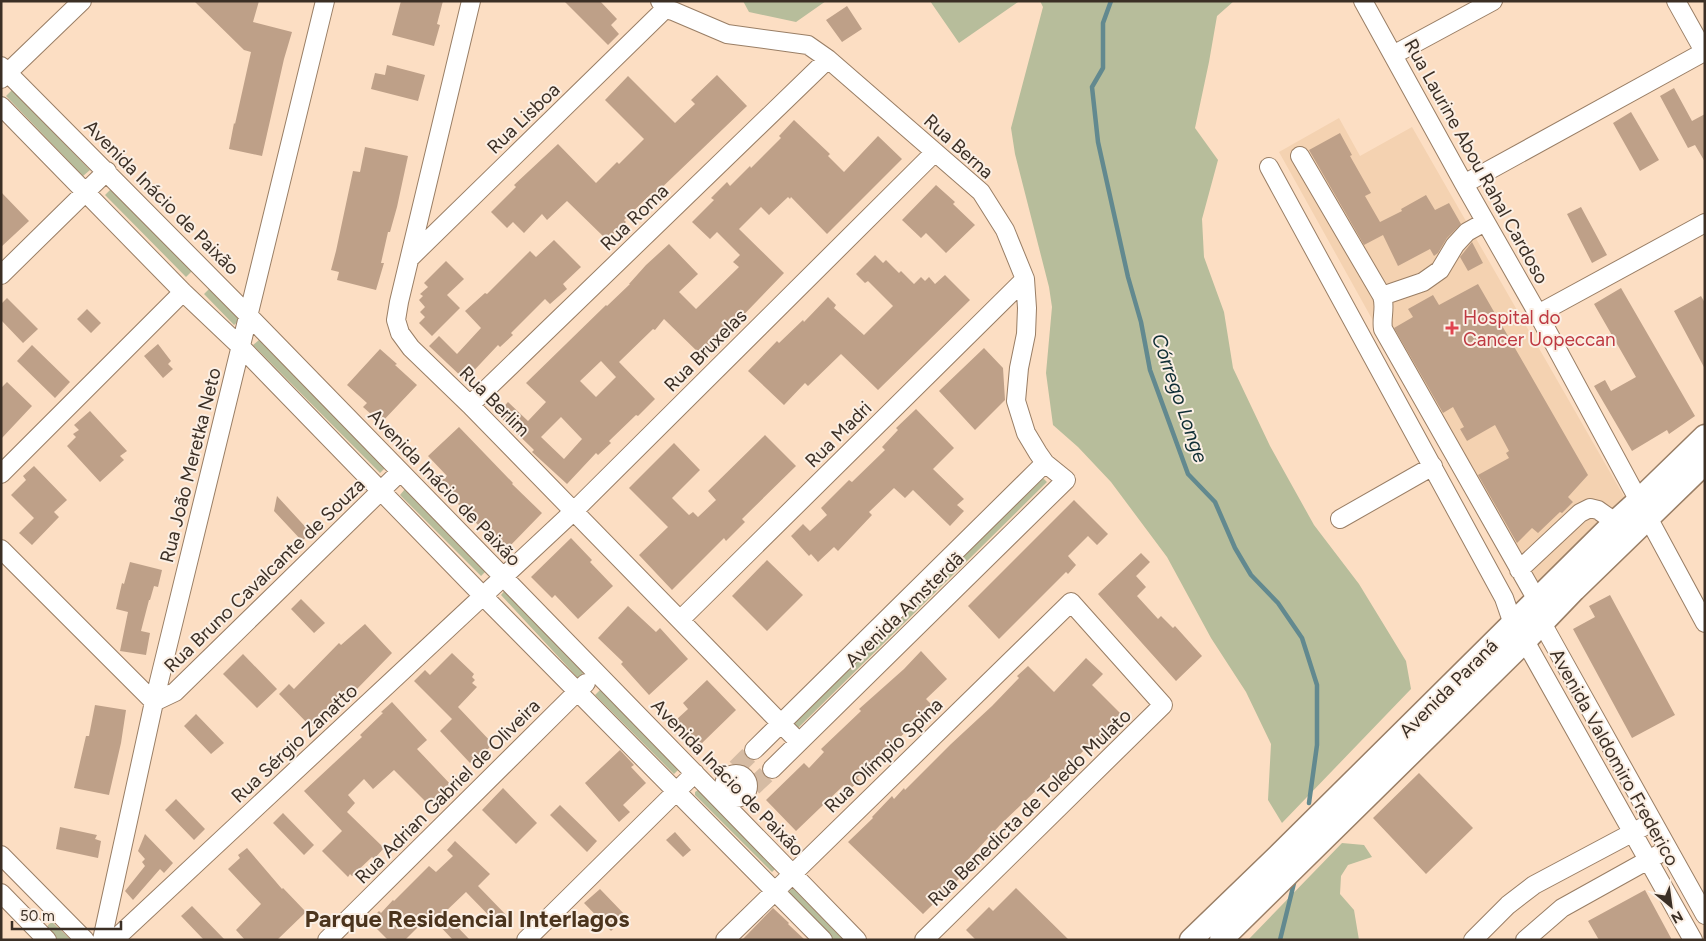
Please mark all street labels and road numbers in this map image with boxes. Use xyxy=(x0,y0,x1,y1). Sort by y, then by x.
street label: Rua Laurine Abou Rahal Cardoso xyxy=(1399,35,1554,288)
street label: Rua Lisboa xyxy=(482,78,564,159)
street label: Rua Berna xyxy=(919,109,998,184)
street label: Avenida Inácio de Paixão xyxy=(79,115,244,280)
street label: Rua Roma xyxy=(596,179,673,255)
street label: Rua Bruxelas xyxy=(659,304,752,397)
street label: Rua Berlim xyxy=(455,361,535,441)
street label: Rua João Meretka Neto xyxy=(155,365,226,565)
street label: Rua Madri xyxy=(800,396,876,472)
street label: Avenida Inácio de Paixão xyxy=(364,404,526,571)
street label: Rua Bruno Cavalcante de Souza xyxy=(159,473,369,677)
street label: Avenida Amsterdã xyxy=(840,547,968,672)
street label: Avenida Paraná xyxy=(1394,634,1502,742)
street label: Avenida Valdomiro Frederico xyxy=(1545,645,1684,870)
street label: Rua Sérgio Zanatto xyxy=(226,679,362,808)
street label: Rua Olímpio Spina xyxy=(819,693,947,818)
street label: Rua Adrian Gabriel de Oliveira xyxy=(350,694,545,889)
street label: Avenida Inácio de Paixão xyxy=(647,694,809,861)
street label: Rua Benedicta de Toledo Mulato xyxy=(923,704,1136,911)

